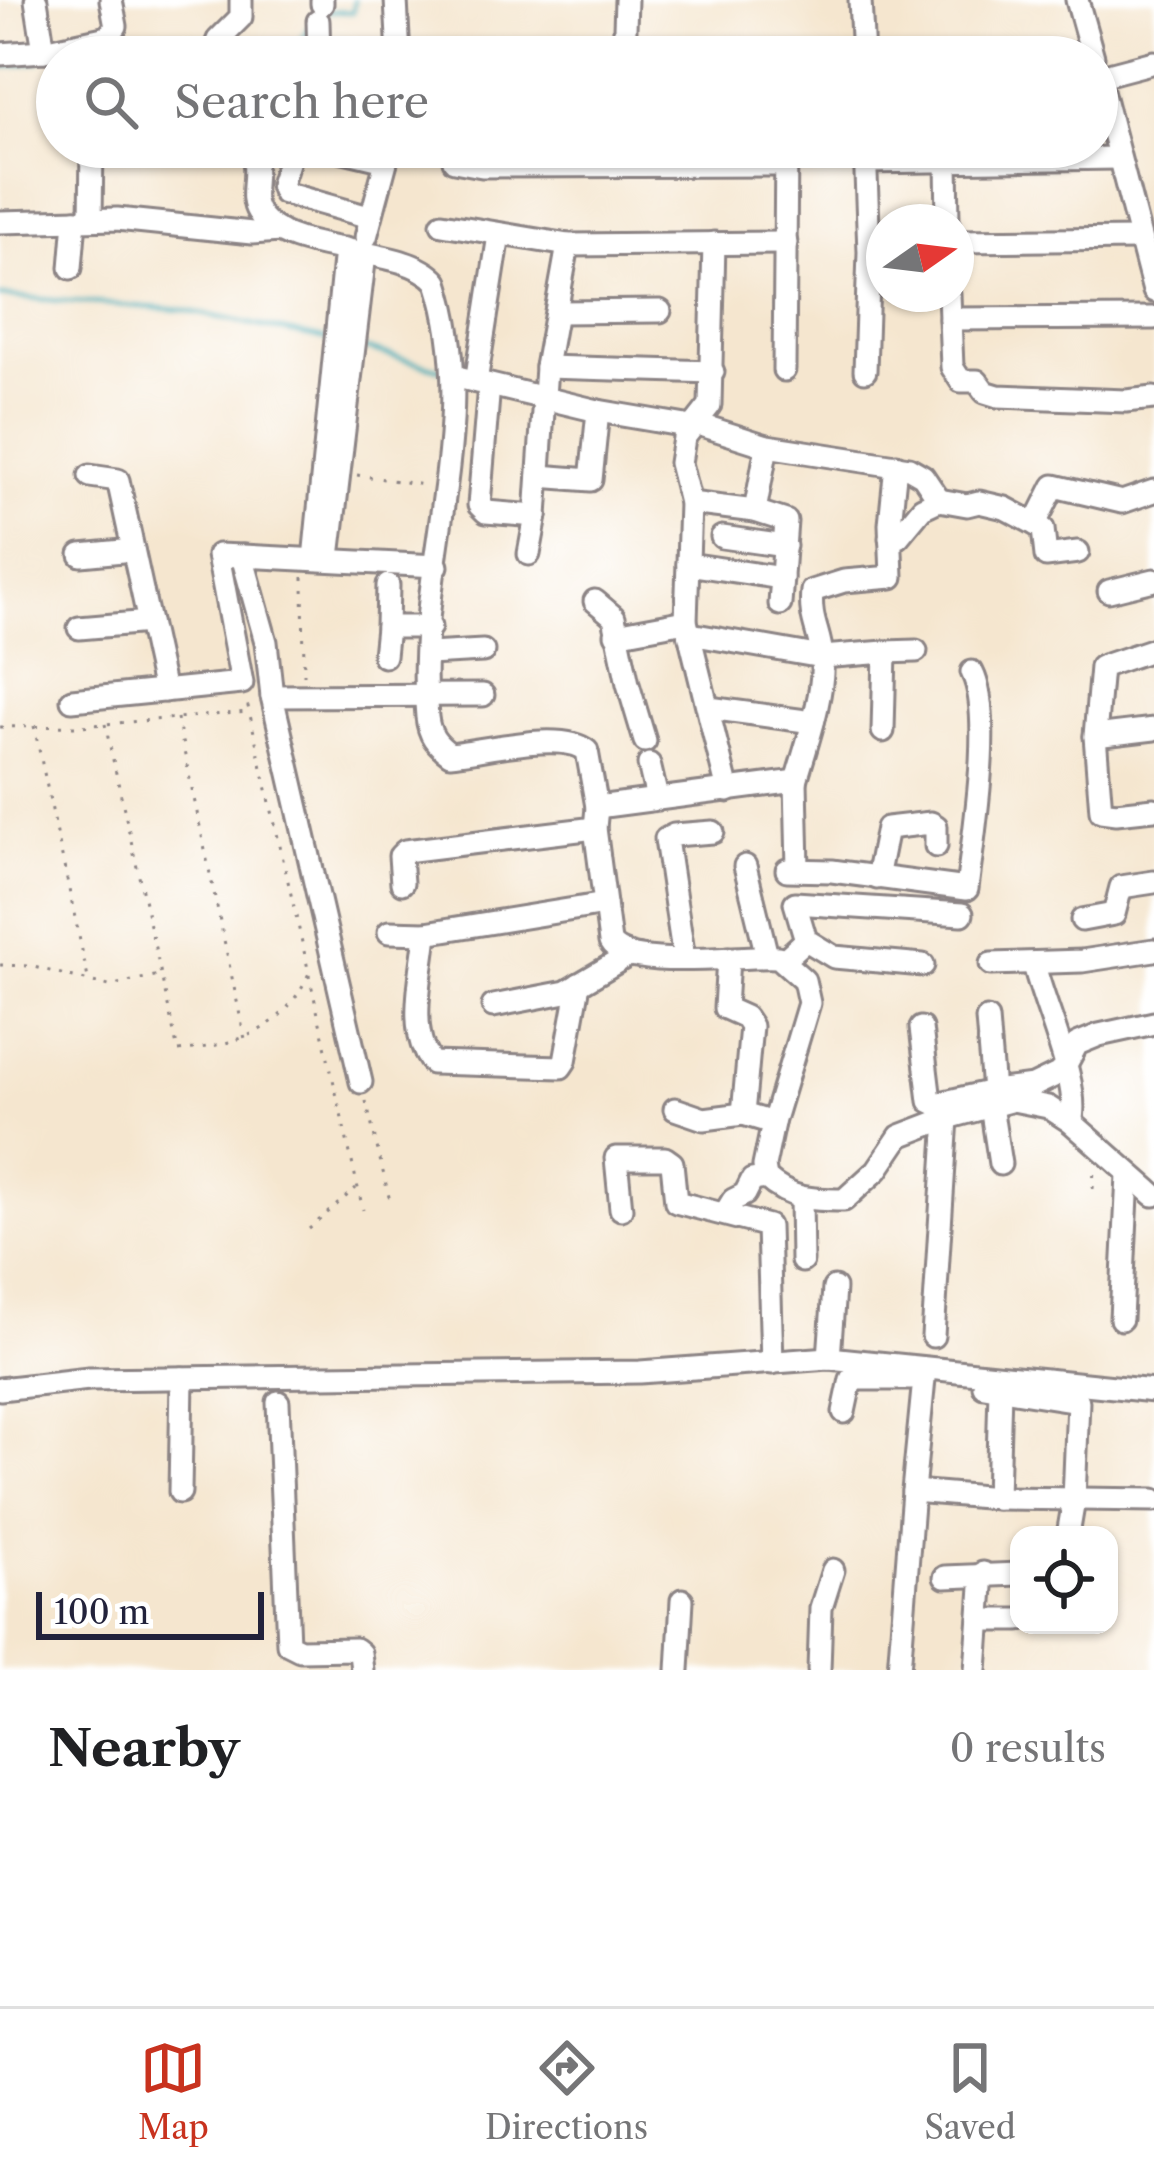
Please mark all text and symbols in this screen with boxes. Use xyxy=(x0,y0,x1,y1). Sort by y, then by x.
search box xyxy=(36,36,1118,168)
icon: search xyxy=(78,69,144,135)
text: Search here xyxy=(174,74,429,130)
north arrow xyxy=(866,204,974,312)
map controls xyxy=(1010,1526,1118,1634)
button: locate xyxy=(1010,1526,1118,1634)
scale bar xyxy=(36,1586,264,1639)
text: 100 m xyxy=(54,1592,149,1633)
text: Nearby xyxy=(48,1717,240,1779)
text: 0 results xyxy=(950,1724,1106,1772)
tab: Map xyxy=(138,2035,209,2148)
tab: Directions xyxy=(485,2035,648,2148)
tab: Saved xyxy=(924,2035,1016,2148)

